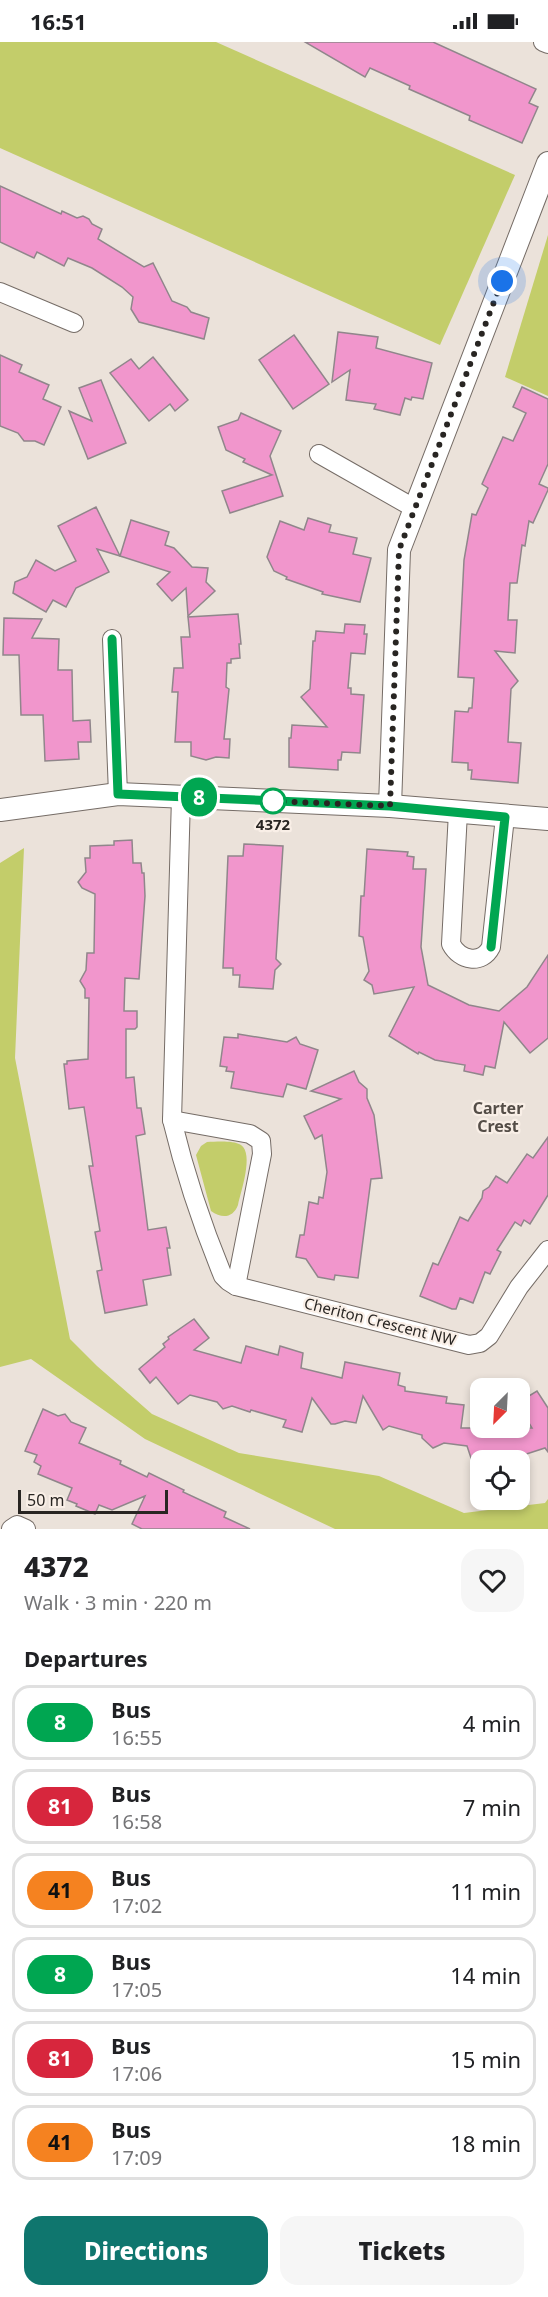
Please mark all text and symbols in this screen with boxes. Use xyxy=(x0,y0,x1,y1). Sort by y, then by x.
text: 16:51 xyxy=(30,6,87,36)
your location xyxy=(487,266,517,296)
line badge: 8 xyxy=(180,778,218,816)
text: 8 xyxy=(193,783,205,811)
marker: 4372 xyxy=(260,788,286,814)
place label: 4372 xyxy=(256,814,291,834)
district label: Carter Crest xyxy=(473,1097,523,1137)
street label: Cheriton Crescent NW xyxy=(302,1293,458,1350)
north arrow xyxy=(470,1378,530,1438)
map controls xyxy=(470,1378,530,1510)
button: locate xyxy=(470,1450,530,1510)
scale bar xyxy=(18,1487,168,1514)
text: 50 m xyxy=(27,1489,64,1511)
text: 4372 xyxy=(24,1547,89,1585)
button: heart xyxy=(461,1549,524,1612)
text: Walk · 3 min · 220 m xyxy=(24,1589,212,1616)
text: Departures xyxy=(24,1643,148,1673)
text: Bus xyxy=(111,1694,151,1724)
text: 8 xyxy=(54,1708,66,1736)
text: 4 min xyxy=(463,1708,521,1738)
text: 16:55 xyxy=(111,1724,162,1751)
text: Bus xyxy=(111,1778,151,1808)
text: 81 xyxy=(48,1792,72,1820)
text: 7 min xyxy=(463,1792,521,1822)
text: 16:58 xyxy=(111,1808,162,1835)
text: Bus xyxy=(111,1862,151,1892)
text: 41 xyxy=(48,1876,72,1904)
text: 11 min xyxy=(450,1876,521,1906)
text: 17:02 xyxy=(111,1892,162,1919)
text: Bus xyxy=(111,1946,151,1976)
text: 8 xyxy=(54,1960,66,1988)
text: 14 min xyxy=(450,1960,521,1990)
text: 17:05 xyxy=(111,1976,162,2003)
text: Bus xyxy=(111,2030,151,2060)
text: 81 xyxy=(48,2044,72,2072)
text: 15 min xyxy=(450,2044,521,2074)
text: 17:06 xyxy=(111,2060,162,2087)
text: Bus xyxy=(111,2114,151,2144)
text: 41 xyxy=(48,2128,72,2156)
text: 18 min xyxy=(450,2128,521,2158)
text: 17:09 xyxy=(111,2144,162,2171)
button: Directions xyxy=(24,2216,268,2285)
button: Tickets xyxy=(280,2216,524,2285)

